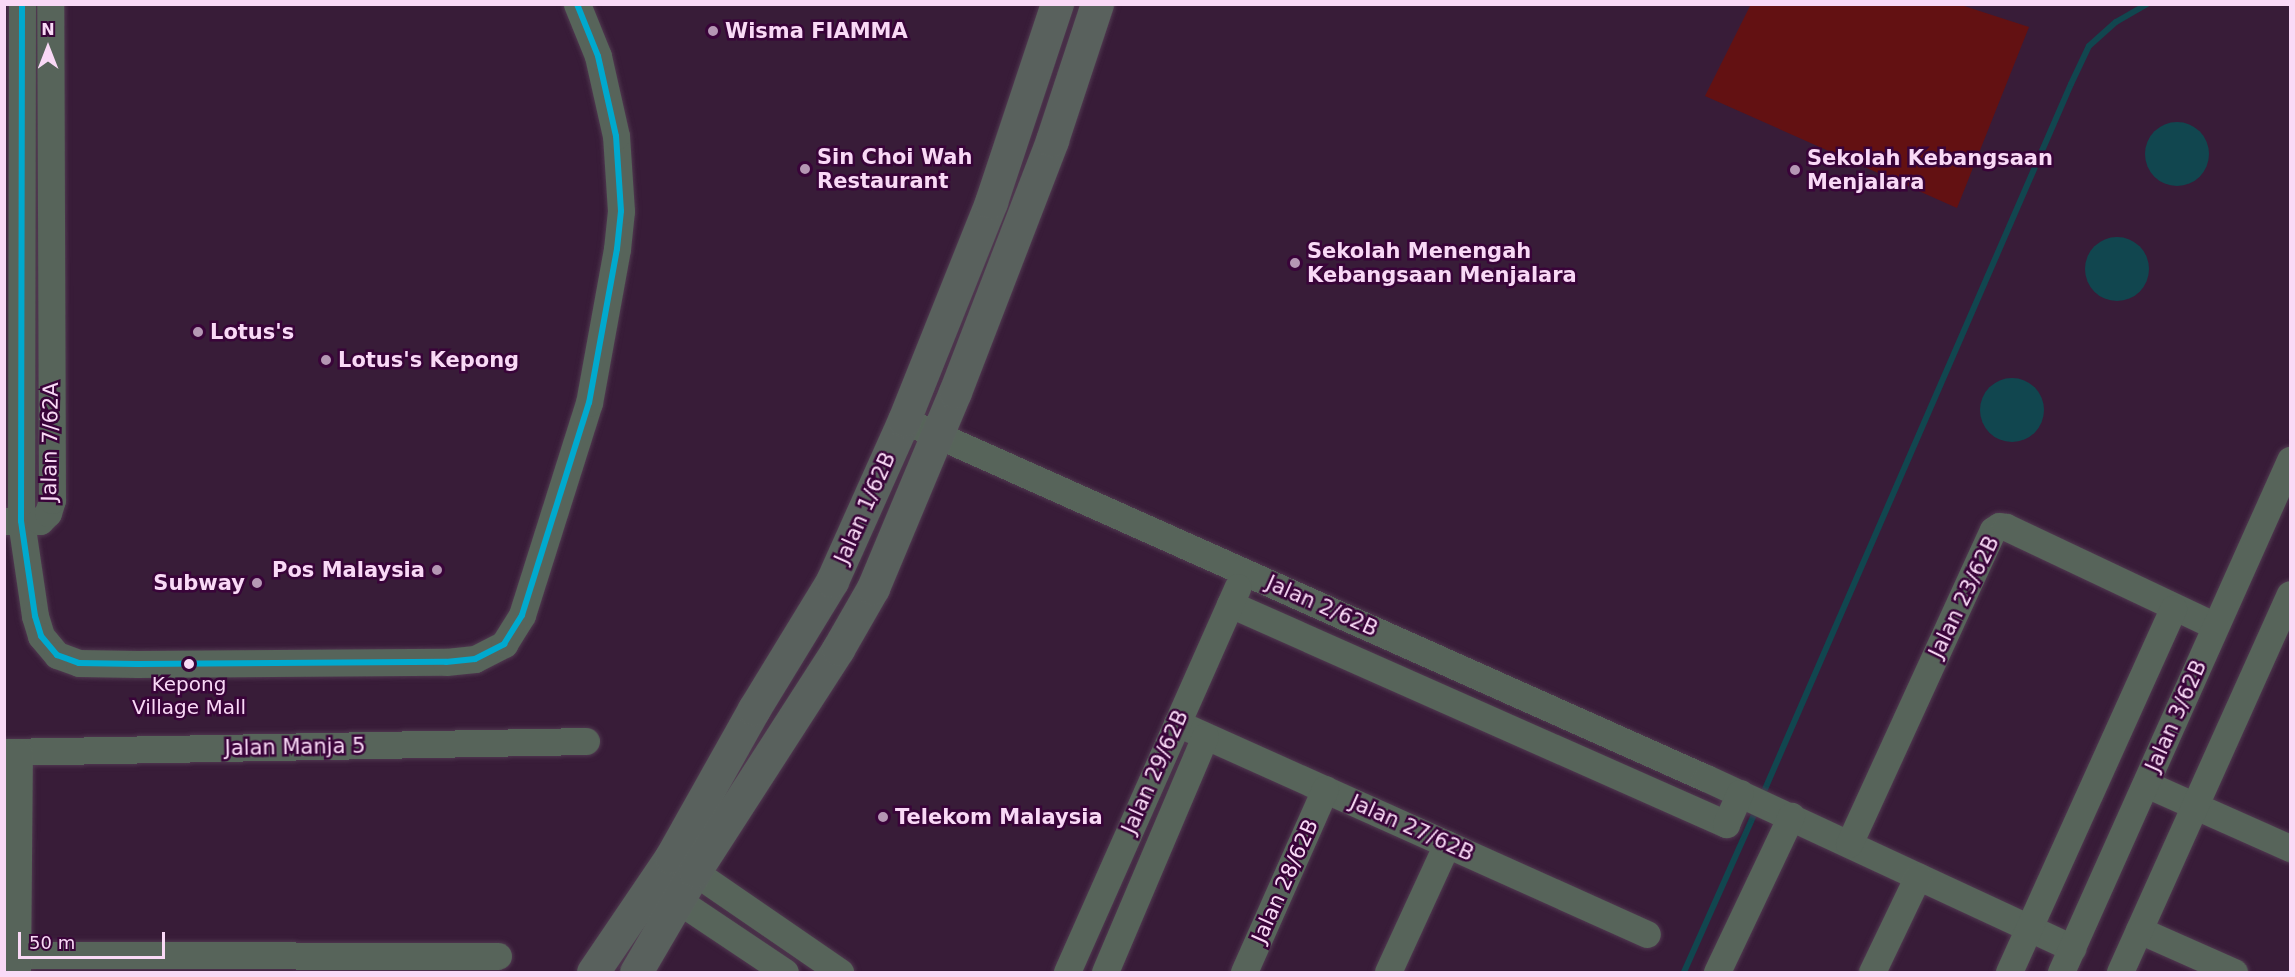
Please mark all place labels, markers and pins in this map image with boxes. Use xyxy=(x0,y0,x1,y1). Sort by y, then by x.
place label: Wisma FIAMMA xyxy=(725,18,908,44)
marker: Wisma FIAMMA xyxy=(706,24,720,38)
place label: Sin Choi Wah Restaurant xyxy=(817,144,972,194)
place label: Sekolah Kebangsaan Menjalara xyxy=(1807,145,2053,195)
marker: Sin Choi Wah Restaurant xyxy=(798,162,812,176)
marker: Sekolah Kebangsaan Menjalara xyxy=(1788,163,1802,177)
place label: Sekolah Menengah Kebangsaan Menjalara xyxy=(1307,238,1577,288)
marker: Sekolah Menengah Kebangsaan Menjalara xyxy=(1288,256,1302,270)
place label: Lotus's xyxy=(210,319,294,345)
marker: Lotus's xyxy=(191,325,205,339)
place label: Lotus's Kepong xyxy=(338,347,519,373)
marker: Lotus's Kepong xyxy=(319,353,333,367)
place label: Pos Malaysia xyxy=(272,557,425,583)
marker: Pos Malaysia xyxy=(430,563,444,577)
place label: Subway xyxy=(153,570,245,596)
marker: Subway xyxy=(250,576,264,590)
marker: Kepong Village Mall xyxy=(183,658,195,670)
place label: Kepong Village Mall xyxy=(132,673,246,720)
place label: Telekom Malaysia xyxy=(895,804,1103,830)
marker: Telekom Malaysia xyxy=(876,810,890,824)

